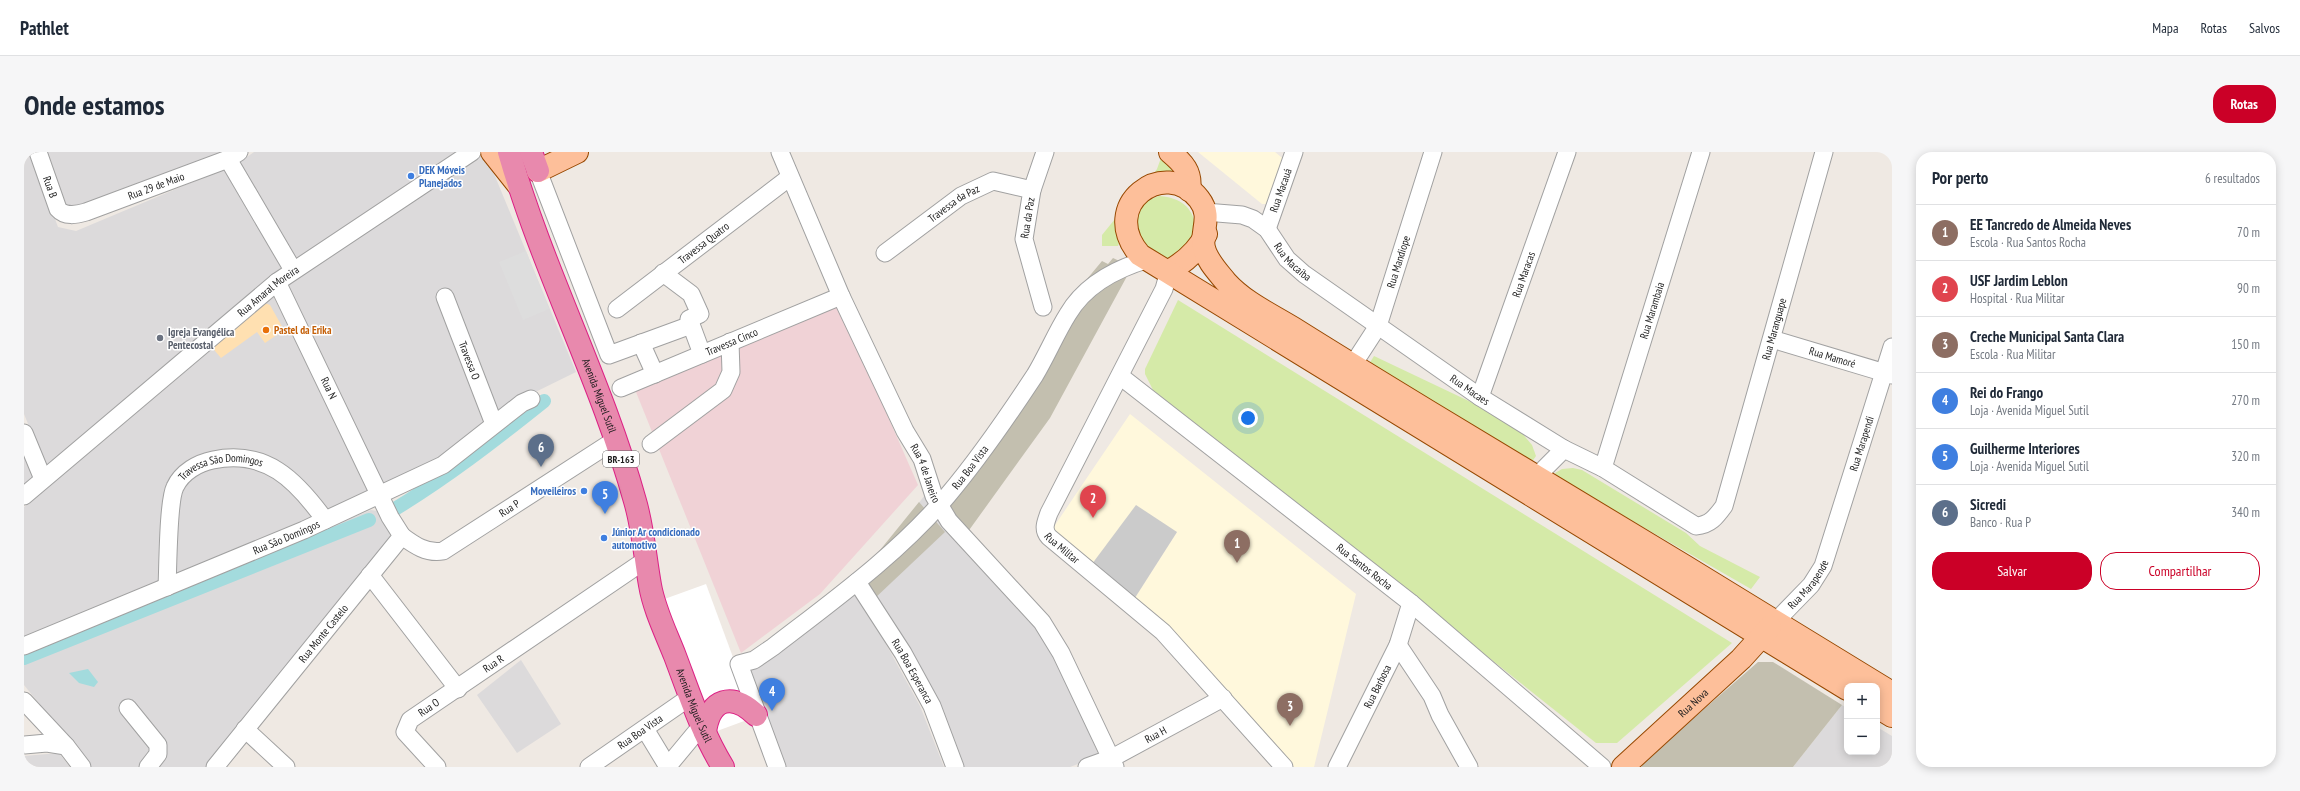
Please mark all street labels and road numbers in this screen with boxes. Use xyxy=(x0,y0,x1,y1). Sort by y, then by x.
street label: Rua Macauá xyxy=(1266,166,1295,214)
street label: Rua 29 de Maio xyxy=(126,169,186,203)
street label: Rua B xyxy=(40,174,60,200)
street label: Travessa da Paz xyxy=(925,181,982,225)
street label: Rua da Paz xyxy=(1017,196,1038,239)
street label: Travessa Quatro xyxy=(675,219,732,267)
street label: Rua Mandiope xyxy=(1383,233,1413,290)
street label: Rua Macaiba xyxy=(1271,240,1314,284)
street label: Rua Maracas xyxy=(1509,249,1538,299)
street label: Rua Amaral Moreira xyxy=(234,262,302,319)
street label: Rua Marambaia xyxy=(1636,280,1667,341)
street label: Rua Maranguape xyxy=(1759,296,1790,361)
street label: Travessa Cinco xyxy=(704,325,760,359)
street label: Travessa O xyxy=(456,339,483,382)
street label: Rua Mamoré xyxy=(1807,344,1858,371)
street label: Avenida Miguel Sutil xyxy=(579,356,620,435)
street label: Rua Macaes xyxy=(1447,371,1492,408)
street label: Rua N xyxy=(318,375,340,401)
street label: Rua Marapendi xyxy=(1846,414,1877,473)
street label: Rua 4 de Janeiro xyxy=(907,441,944,506)
street label: Rua Boa Vista xyxy=(949,443,991,492)
street label: Travessa São Domingos xyxy=(175,451,265,483)
road number: BR-163 xyxy=(603,451,639,467)
street label: Rua P xyxy=(496,496,522,520)
street label: Rua São Domingos xyxy=(251,517,322,557)
street label: Rua Militar xyxy=(1041,530,1083,567)
street label: Rua Santos Rocha xyxy=(1334,540,1395,593)
street label: Rua Marapende xyxy=(1785,558,1832,612)
street label: Rua Monte Castelo xyxy=(295,601,351,665)
street label: Rua Boa Esperanca xyxy=(889,636,936,706)
street label: Rua R xyxy=(480,651,506,675)
street label: Rua Barbosa xyxy=(1360,662,1394,711)
street label: Avenida Miguel Sutil xyxy=(673,666,716,745)
street label: Rua Nova xyxy=(1675,686,1711,720)
street label: Rua O xyxy=(415,695,442,720)
street label: Rua Boa Vista xyxy=(615,711,665,752)
street label: Rua H xyxy=(1142,723,1169,746)

